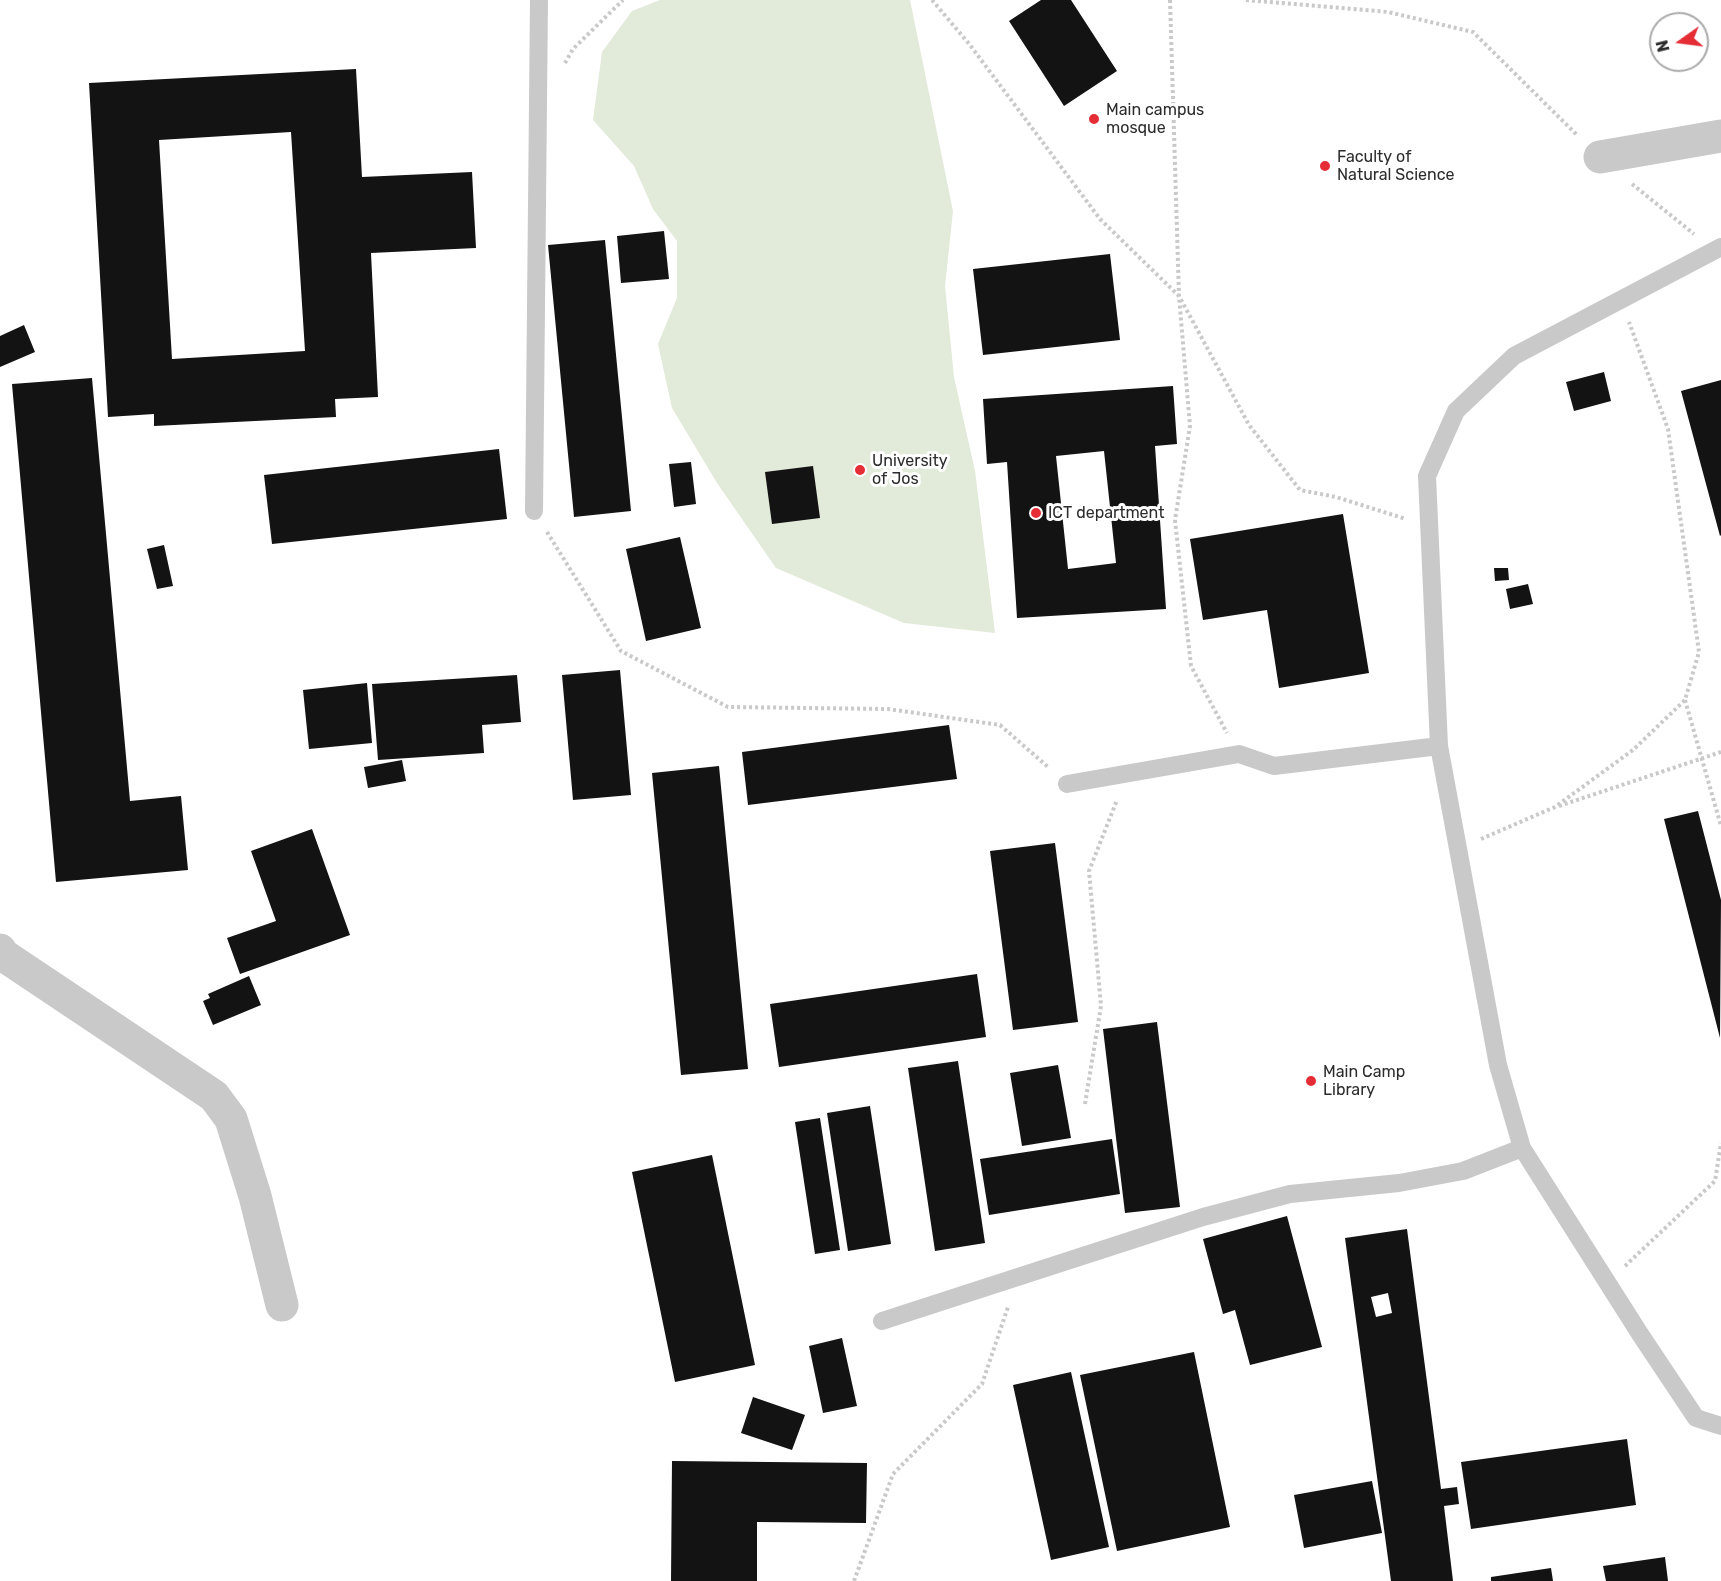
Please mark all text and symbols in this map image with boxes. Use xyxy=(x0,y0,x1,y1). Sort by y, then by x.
north arrow xyxy=(1649,12,1709,72)
text: N xyxy=(1652,38,1674,54)
place label: Main campus mosque xyxy=(1106,100,1204,138)
marker: Main campus mosque xyxy=(1087,112,1101,126)
place label: Faculty of Natural Science xyxy=(1337,147,1454,185)
marker: Faculty of Natural Science xyxy=(1318,159,1332,173)
place label: University of Jos xyxy=(872,451,948,489)
marker: University of Jos xyxy=(853,463,867,477)
place label: ICT department xyxy=(1048,503,1164,523)
marker: ICT department xyxy=(1029,506,1043,520)
place label: Main Camp Library xyxy=(1323,1062,1405,1100)
marker: Main Camp Library xyxy=(1304,1074,1318,1088)

